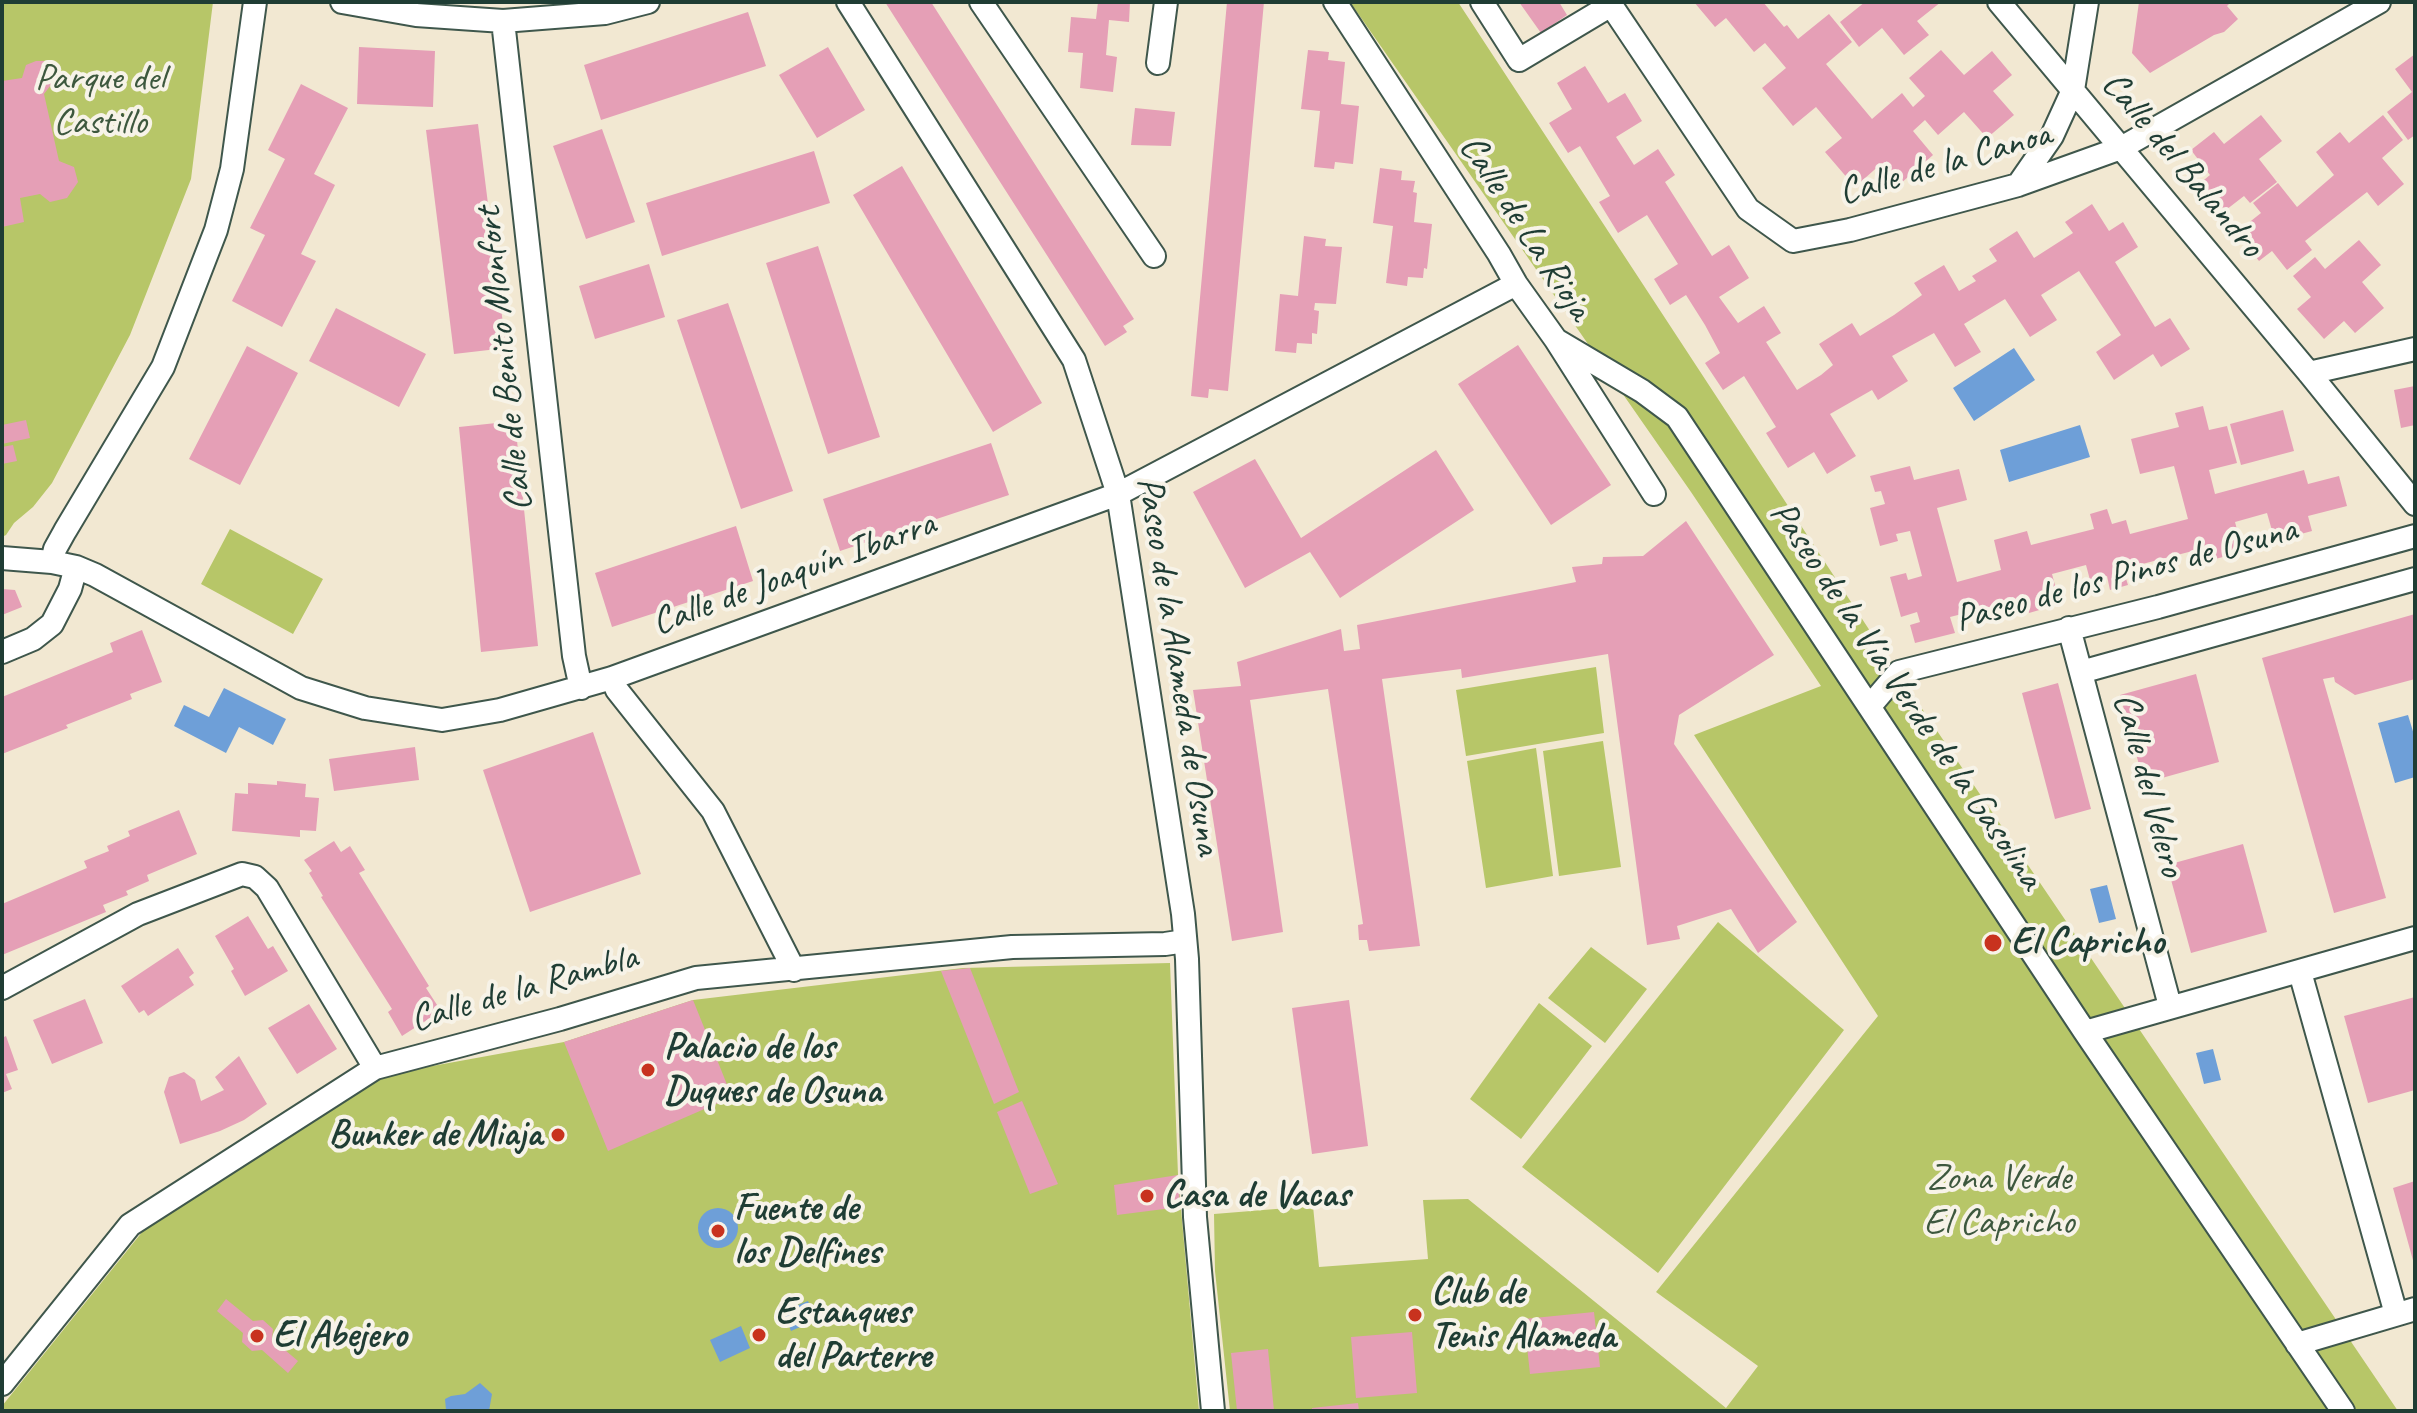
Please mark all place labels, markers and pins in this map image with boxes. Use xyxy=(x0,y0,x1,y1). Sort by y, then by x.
place label: El Capricho xyxy=(2011,920,2164,966)
marker: El Capricho xyxy=(1982,932,2004,954)
place label: Palacio de los Duques de Osuna xyxy=(664,1025,881,1114)
marker: Palacio de los Duques de Osuna xyxy=(639,1061,657,1079)
place label: Bunker de Miaja xyxy=(329,1112,542,1158)
marker: Bunker de Miaja xyxy=(549,1126,567,1144)
place label: Casa de Vacas xyxy=(1163,1173,1350,1219)
place label: Fuente de los Delfines xyxy=(734,1186,880,1276)
marker: Casa de Vacas xyxy=(1138,1187,1156,1205)
marker: Fuente de los Delfines xyxy=(709,1222,727,1240)
place label: Club de Tenis Alameda xyxy=(1431,1270,1615,1360)
place label: Estanques del Parterre xyxy=(775,1290,931,1380)
marker: Club de Tenis Alameda xyxy=(1406,1306,1424,1324)
place label: El Abejero xyxy=(273,1313,406,1359)
marker: Estanques del Parterre xyxy=(750,1326,768,1344)
marker: El Abejero xyxy=(248,1327,266,1345)

